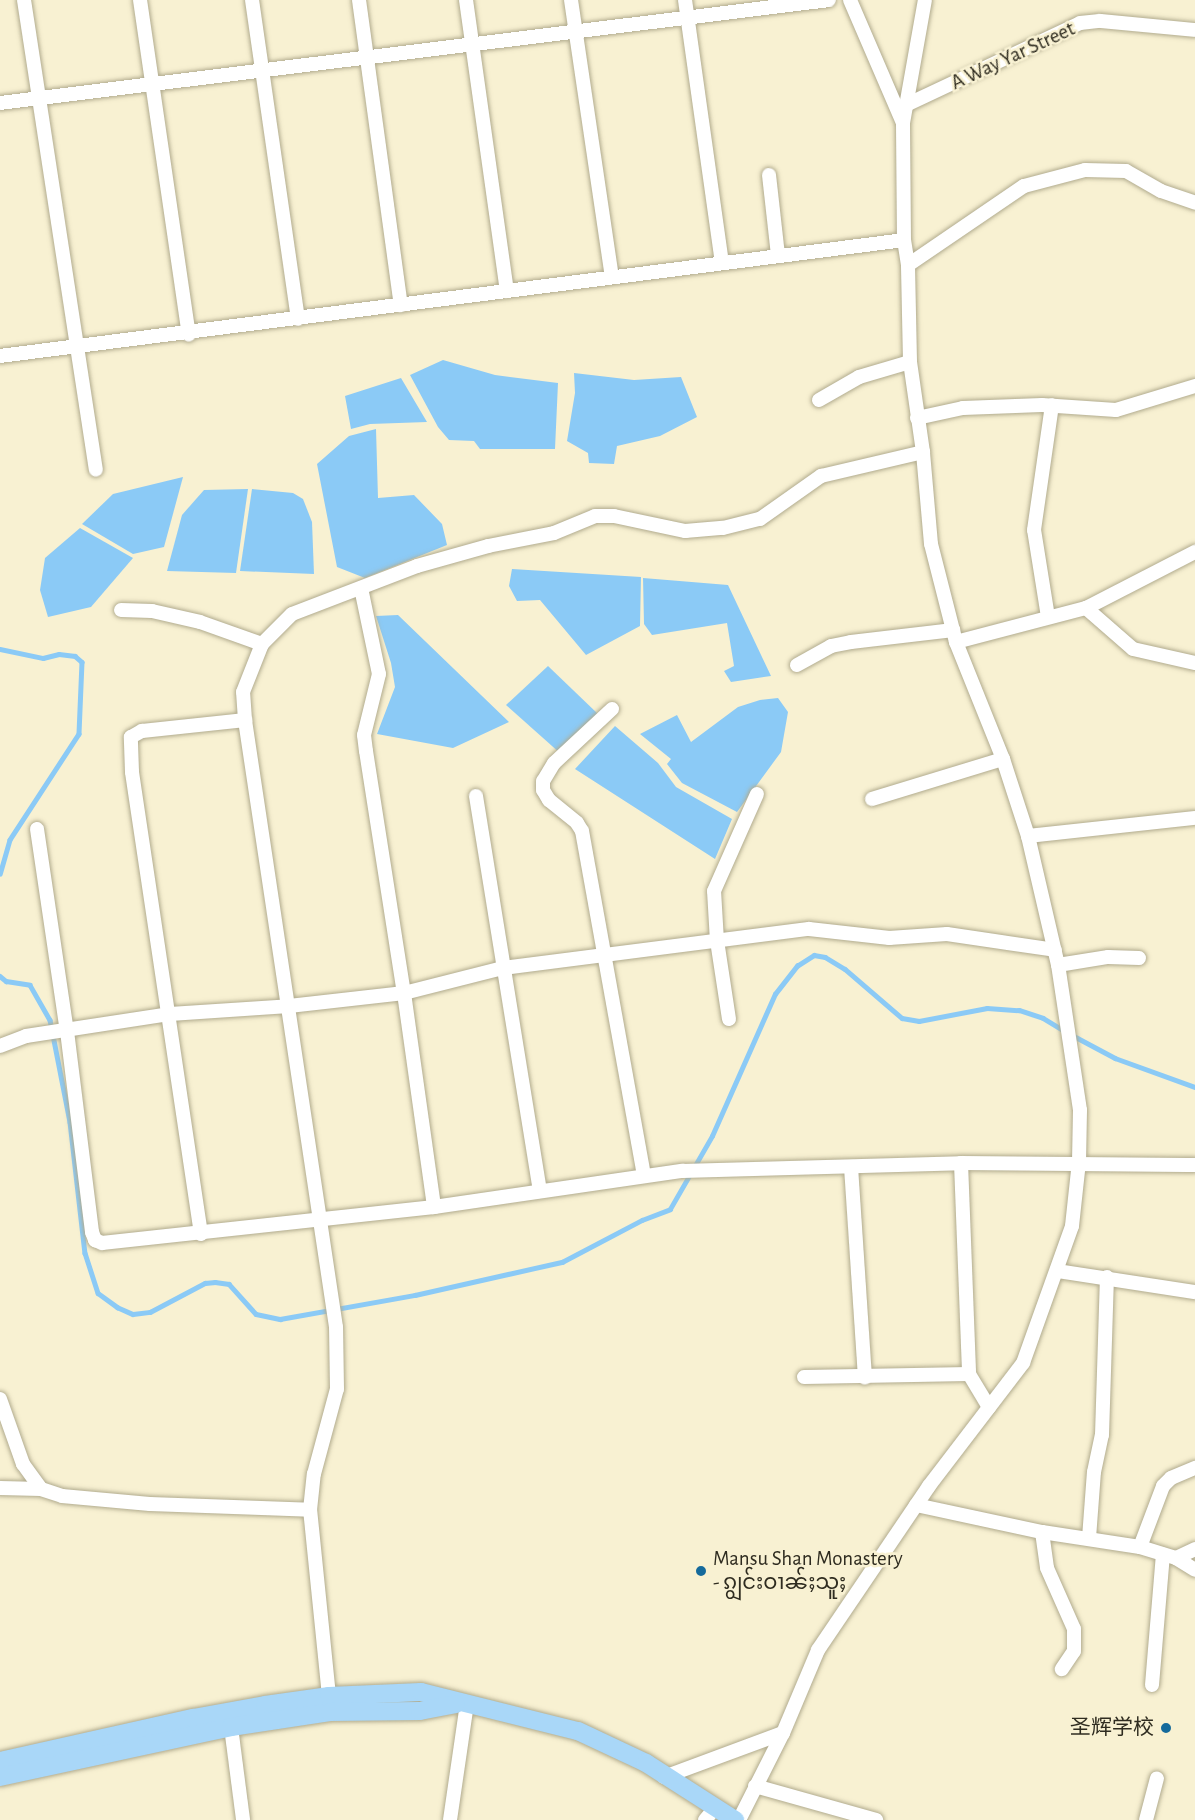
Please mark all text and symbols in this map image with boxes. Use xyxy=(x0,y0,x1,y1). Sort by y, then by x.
street label: A Way Yar Street xyxy=(947,16,1079,96)
place label: Mansu Shan Monastery - ၵျွင်းဝၢၼ်ႈသူႈ xyxy=(713,1546,903,1596)
marker: Mansu Shan Monastery - ၵျွင်းဝၢၼ်ႈသူႈ xyxy=(694,1564,708,1578)
place label: 圣辉学校 xyxy=(1070,1715,1154,1741)
marker: 圣辉学校 xyxy=(1159,1721,1173,1735)

